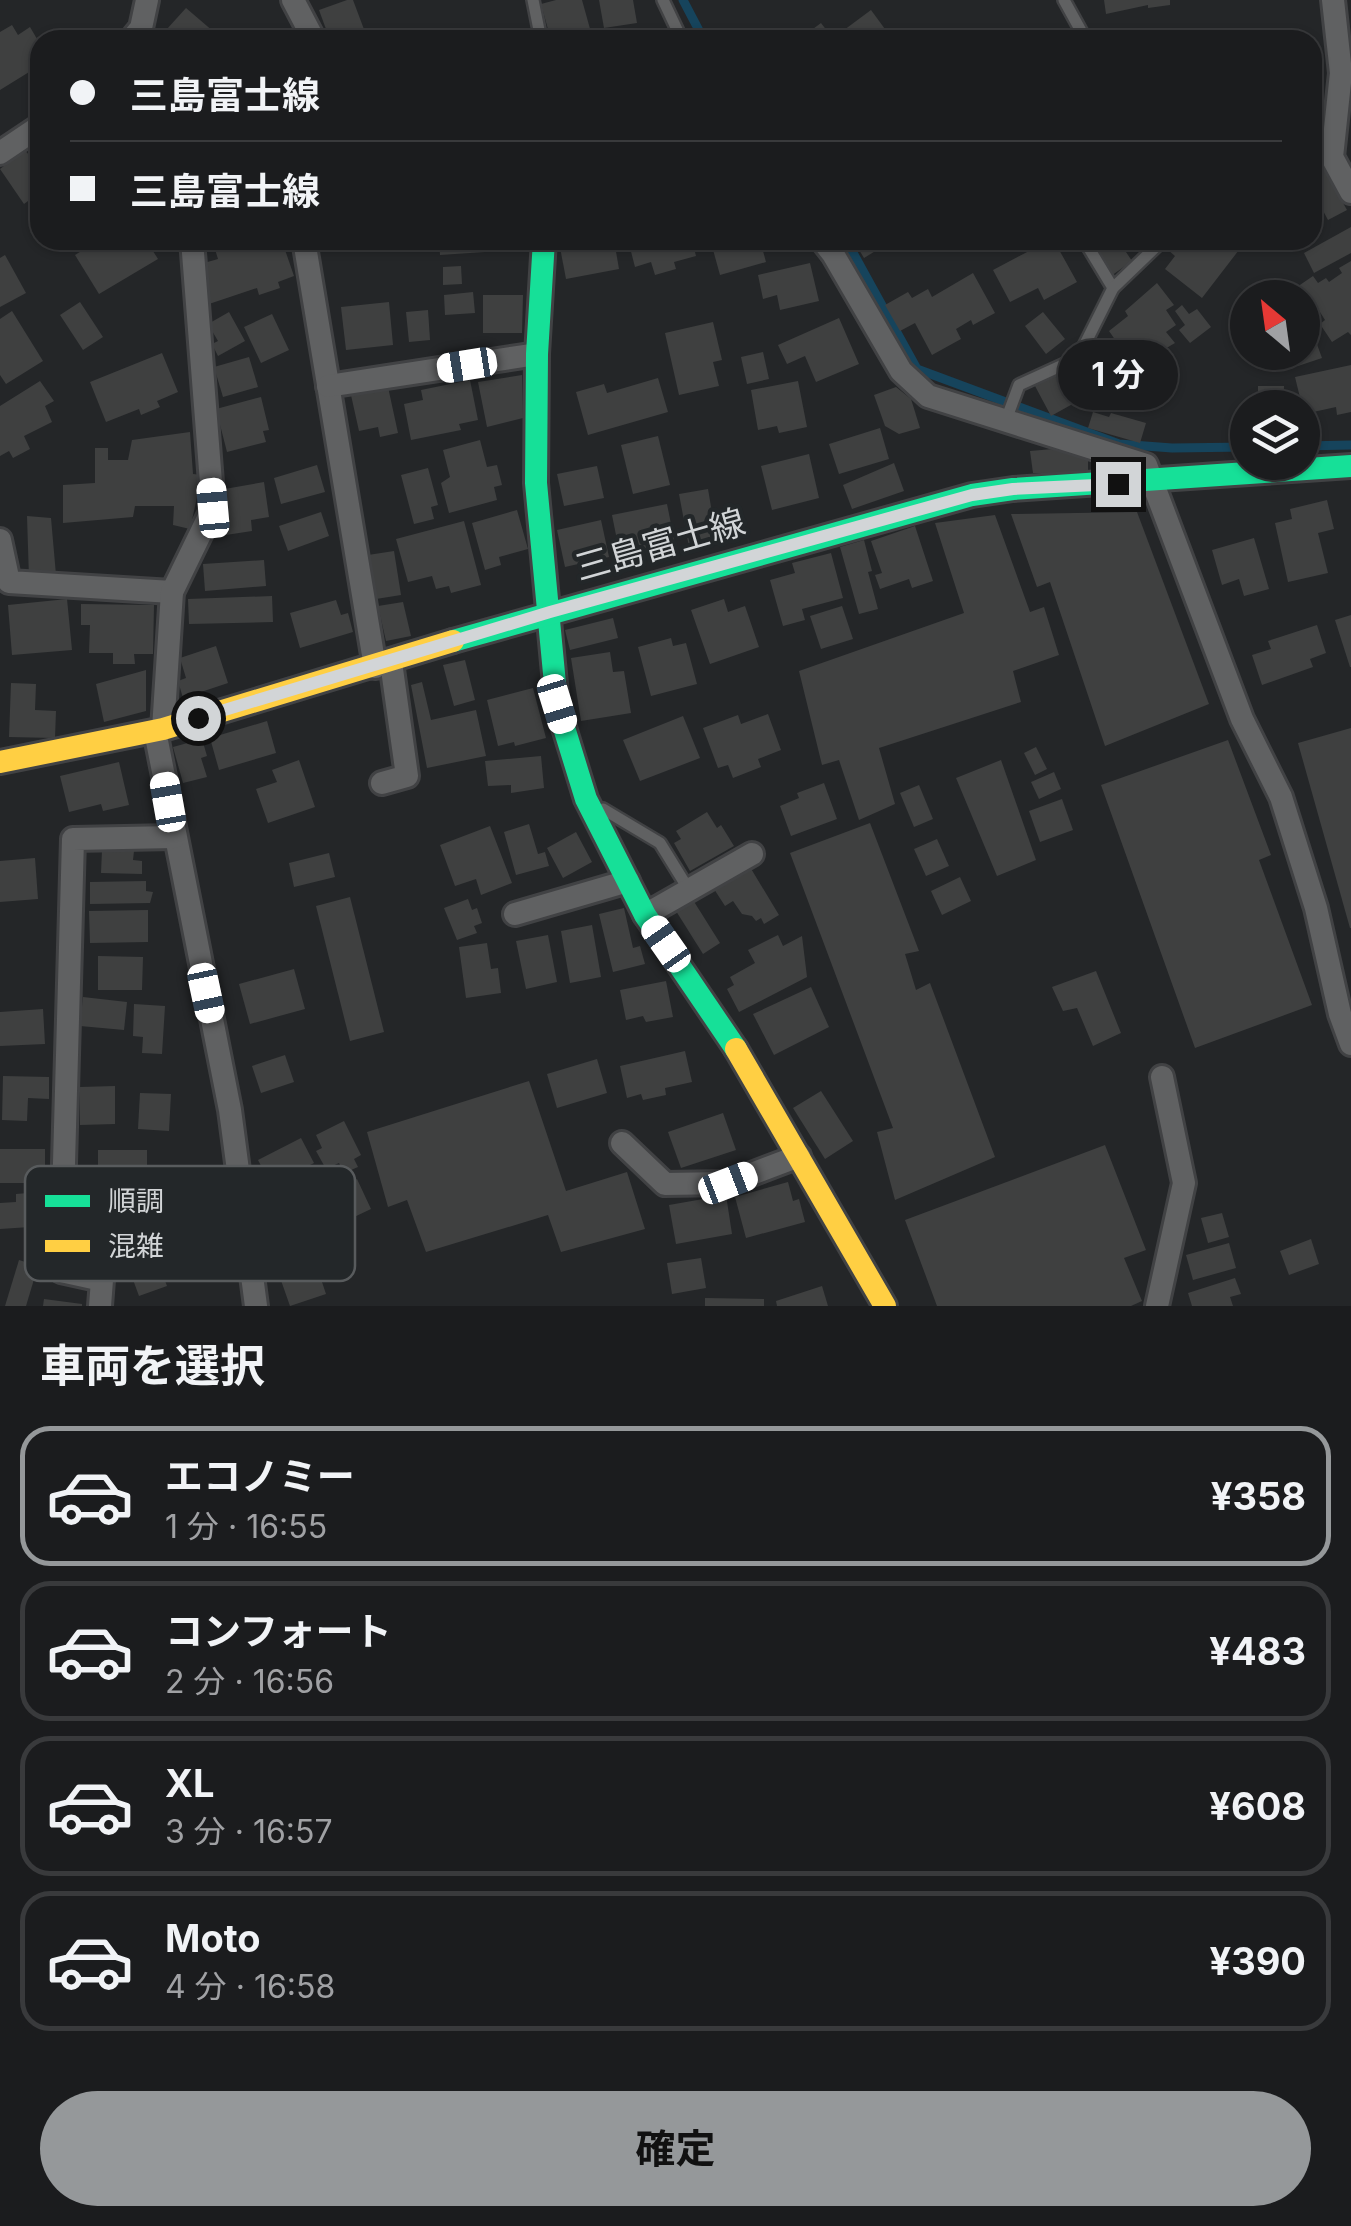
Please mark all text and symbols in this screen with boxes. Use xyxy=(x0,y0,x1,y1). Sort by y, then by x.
text: 三島富士線 xyxy=(130,72,320,118)
text: 三島富士線 xyxy=(130,168,320,214)
north arrow xyxy=(1230,280,1320,370)
map controls xyxy=(1230,280,1320,480)
callout: 1 分 xyxy=(1058,339,1178,409)
car xyxy=(435,345,499,385)
text: 1 分 xyxy=(1091,355,1145,394)
button: layers xyxy=(1230,390,1320,480)
route end xyxy=(1096,462,1141,507)
car xyxy=(195,477,231,539)
street label: 三島富士線 xyxy=(570,500,750,588)
car xyxy=(534,671,580,737)
route start xyxy=(176,696,221,741)
car xyxy=(148,770,188,834)
car xyxy=(637,911,695,977)
car xyxy=(185,961,227,1025)
car xyxy=(695,1158,761,1208)
legend xyxy=(25,1166,355,1281)
text: 順調 xyxy=(108,1184,164,1218)
text: 混雑 xyxy=(108,1229,164,1263)
text: 車両を選択 xyxy=(40,1338,265,1393)
icon: car xyxy=(45,1451,135,1541)
text: エコノミー xyxy=(165,1453,355,1499)
text: ¥358 xyxy=(1211,1473,1306,1519)
text: 1 分 · 16:55 xyxy=(165,1507,327,1546)
icon: car xyxy=(45,1606,135,1696)
text: コンフォート xyxy=(165,1608,392,1654)
text: ¥483 xyxy=(1209,1628,1306,1674)
text: 2 分 · 16:56 xyxy=(165,1662,334,1701)
text: XL xyxy=(165,1760,215,1806)
icon: car xyxy=(45,1761,135,1851)
text: ¥608 xyxy=(1209,1783,1306,1829)
text: 3 分 · 16:57 xyxy=(165,1812,333,1851)
text: Moto xyxy=(165,1915,261,1961)
icon: car xyxy=(45,1916,135,2006)
text: ¥390 xyxy=(1209,1938,1306,1984)
text: 4 分 · 16:58 xyxy=(165,1967,335,2006)
button: 確定 xyxy=(40,2091,1311,2206)

